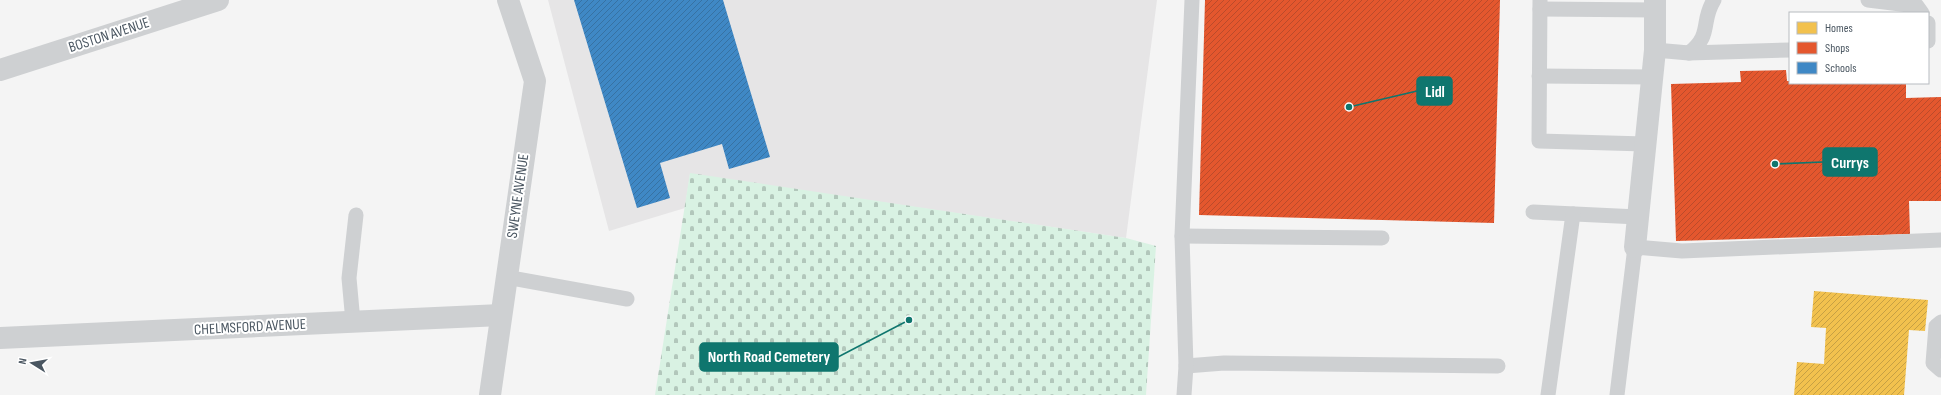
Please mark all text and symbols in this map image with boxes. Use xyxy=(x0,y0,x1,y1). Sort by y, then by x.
legend xyxy=(1789,12,1929,84)
street label: BOSTON AVENUE xyxy=(66,13,152,57)
text: Homes xyxy=(1825,21,1853,36)
text: Shops xyxy=(1825,41,1850,56)
text: Schools xyxy=(1825,61,1857,76)
callout: Lidl xyxy=(1417,77,1452,105)
text: Lidl xyxy=(1425,83,1445,102)
callout: Currys xyxy=(1823,148,1877,176)
street label: SWEYNE AVENUE xyxy=(503,153,533,239)
text: Currys xyxy=(1831,154,1869,173)
street label: CHELMSFORD AVENUE xyxy=(194,315,306,339)
north arrow xyxy=(12,343,52,383)
callout: North Road Cemetery xyxy=(700,343,838,371)
text: North Road Cemetery xyxy=(708,348,831,367)
text: N xyxy=(16,357,30,365)

